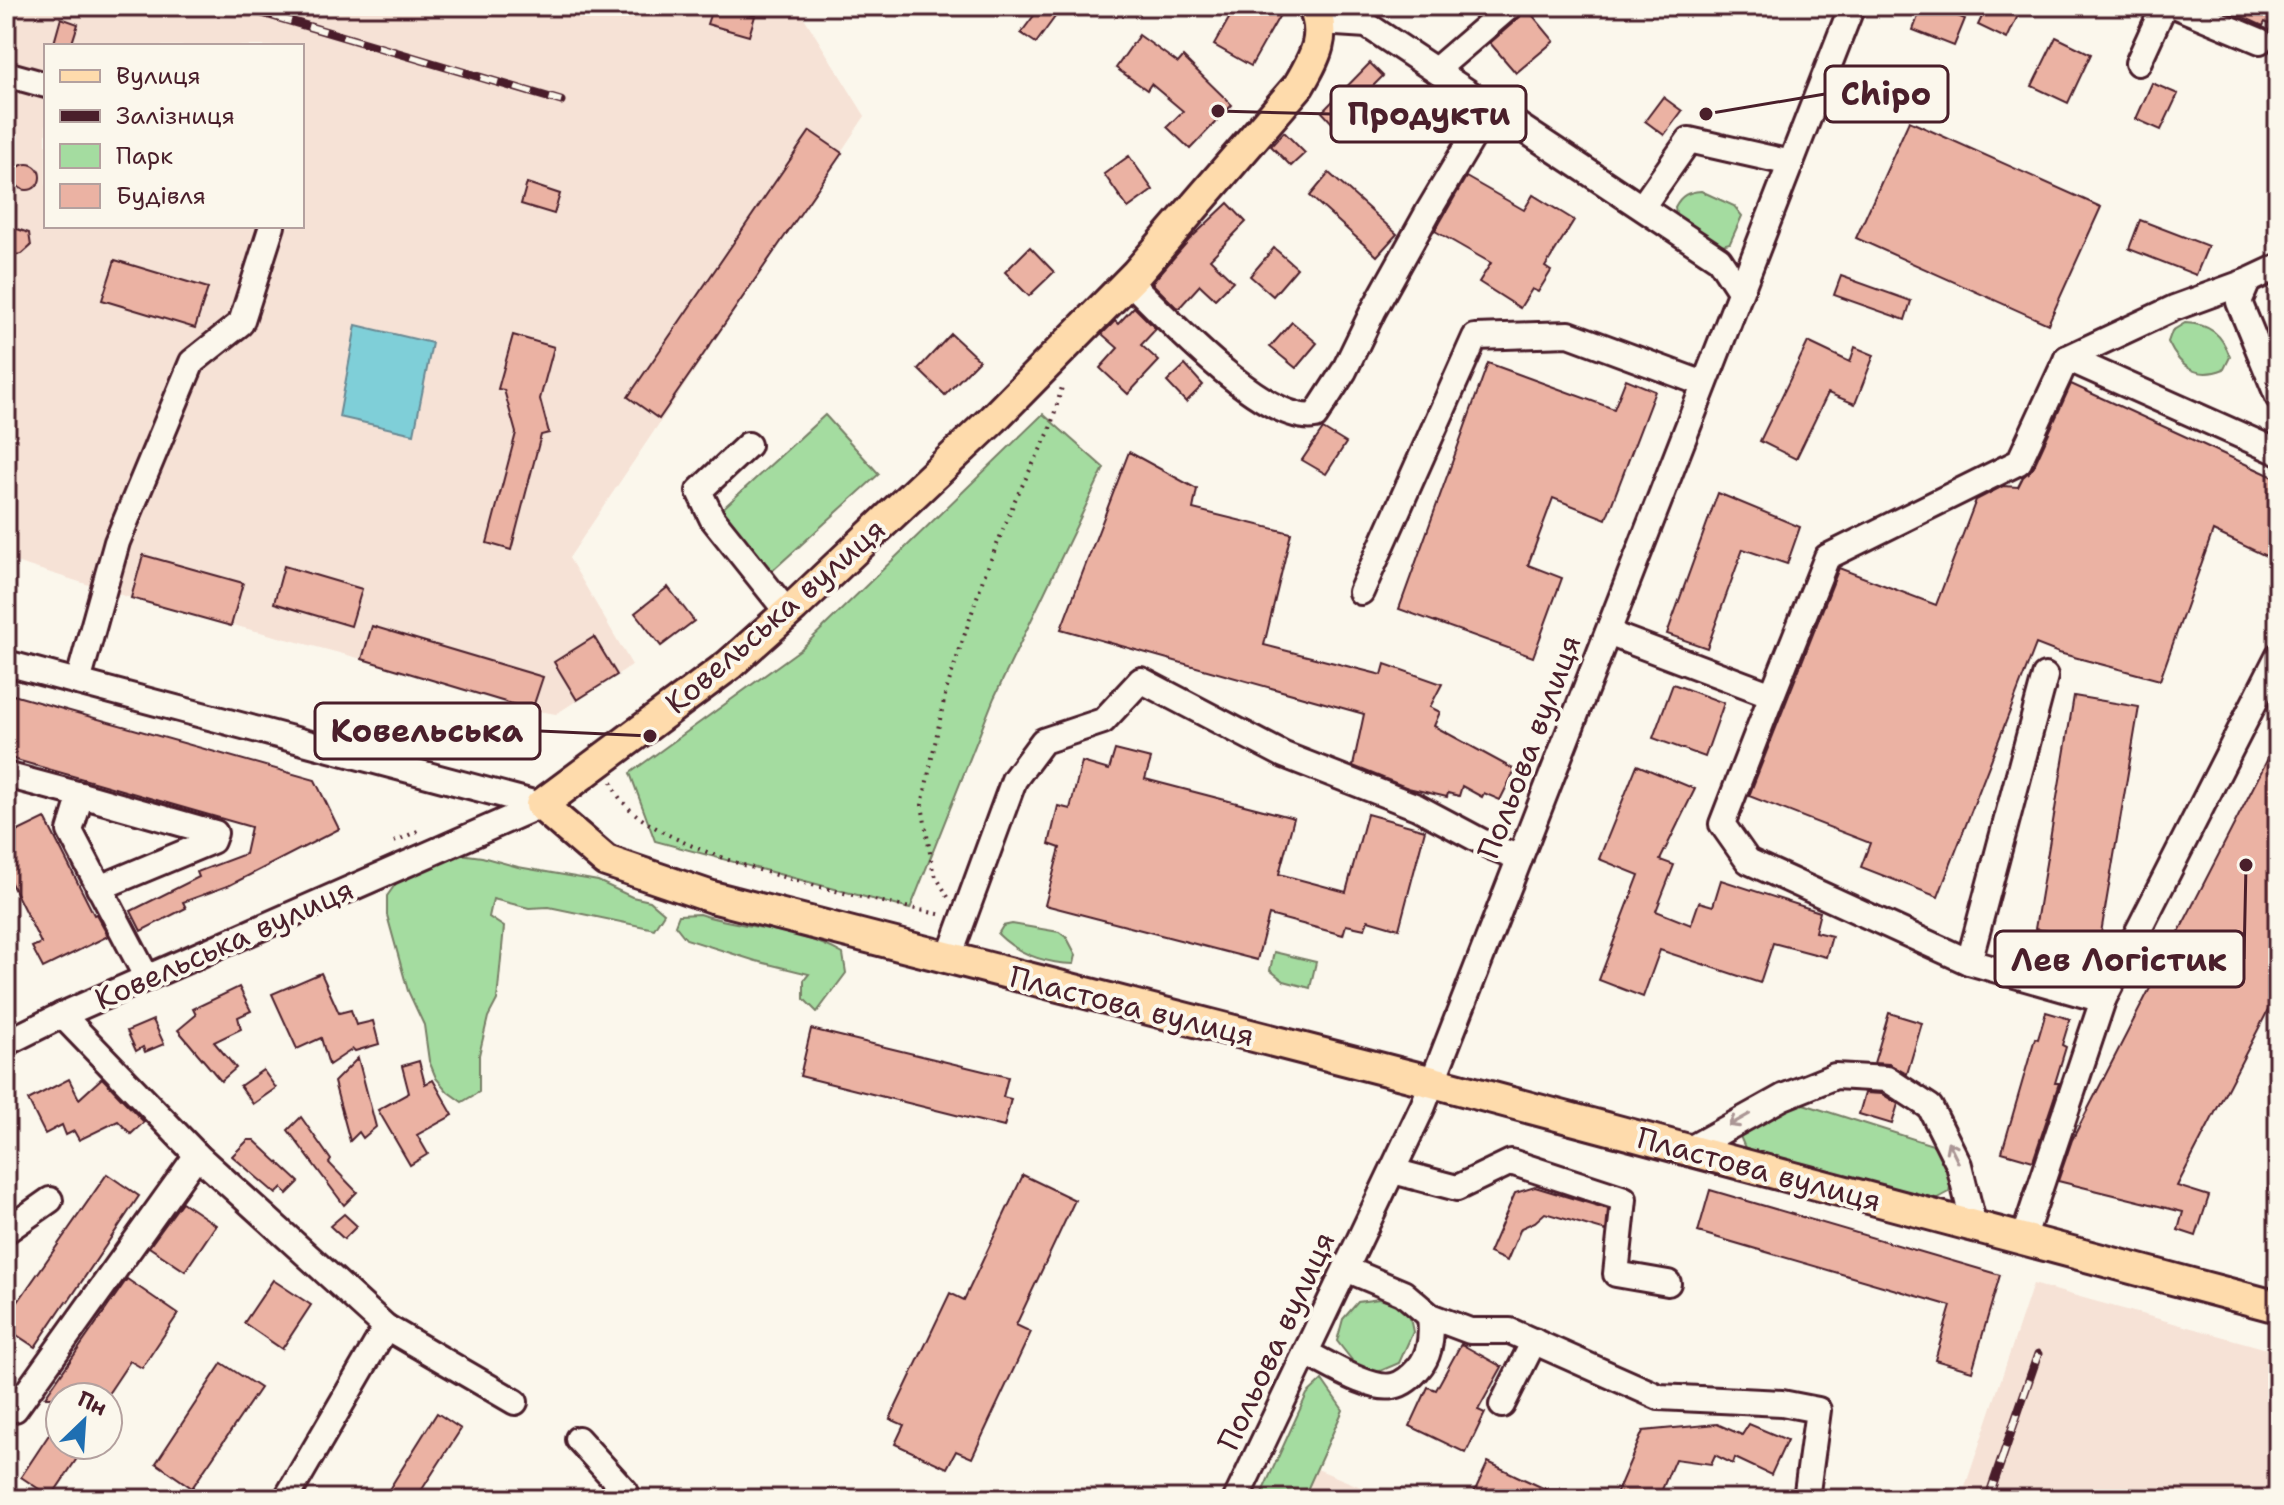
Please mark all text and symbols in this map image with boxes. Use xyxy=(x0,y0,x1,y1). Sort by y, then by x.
legend xyxy=(44,44,304,228)
text: Вулиця xyxy=(116,60,201,92)
callout: Chipo xyxy=(1825,66,1948,122)
text: Chipo xyxy=(1841,72,1931,115)
callout: Продукти xyxy=(1331,86,1526,142)
text: Продукти xyxy=(1348,92,1510,135)
text: Залізниця xyxy=(116,100,235,132)
text: Парк xyxy=(116,140,173,172)
text: Будівля xyxy=(116,180,206,212)
street label: Ковельська вулиця xyxy=(656,509,894,723)
street label: Польова вулиця xyxy=(1467,629,1591,865)
callout: Ковельська xyxy=(315,703,540,759)
text: Ковельська xyxy=(331,709,524,752)
street label: Ковельська вулиця xyxy=(88,868,360,1020)
callout: Лев Логістик xyxy=(1995,931,2244,987)
text: Лев Логістик xyxy=(2011,938,2227,981)
street label: Пластова вулиця xyxy=(1005,956,1259,1056)
one-way arrow xyxy=(1728,1113,1751,1129)
street label: Пластова вулиця xyxy=(1632,1117,1886,1221)
one-way arrow xyxy=(1944,1140,1960,1164)
street label: Польова вулиця xyxy=(1207,1225,1345,1457)
north arrow xyxy=(44,1381,124,1461)
text: Пн xyxy=(73,1384,112,1423)

